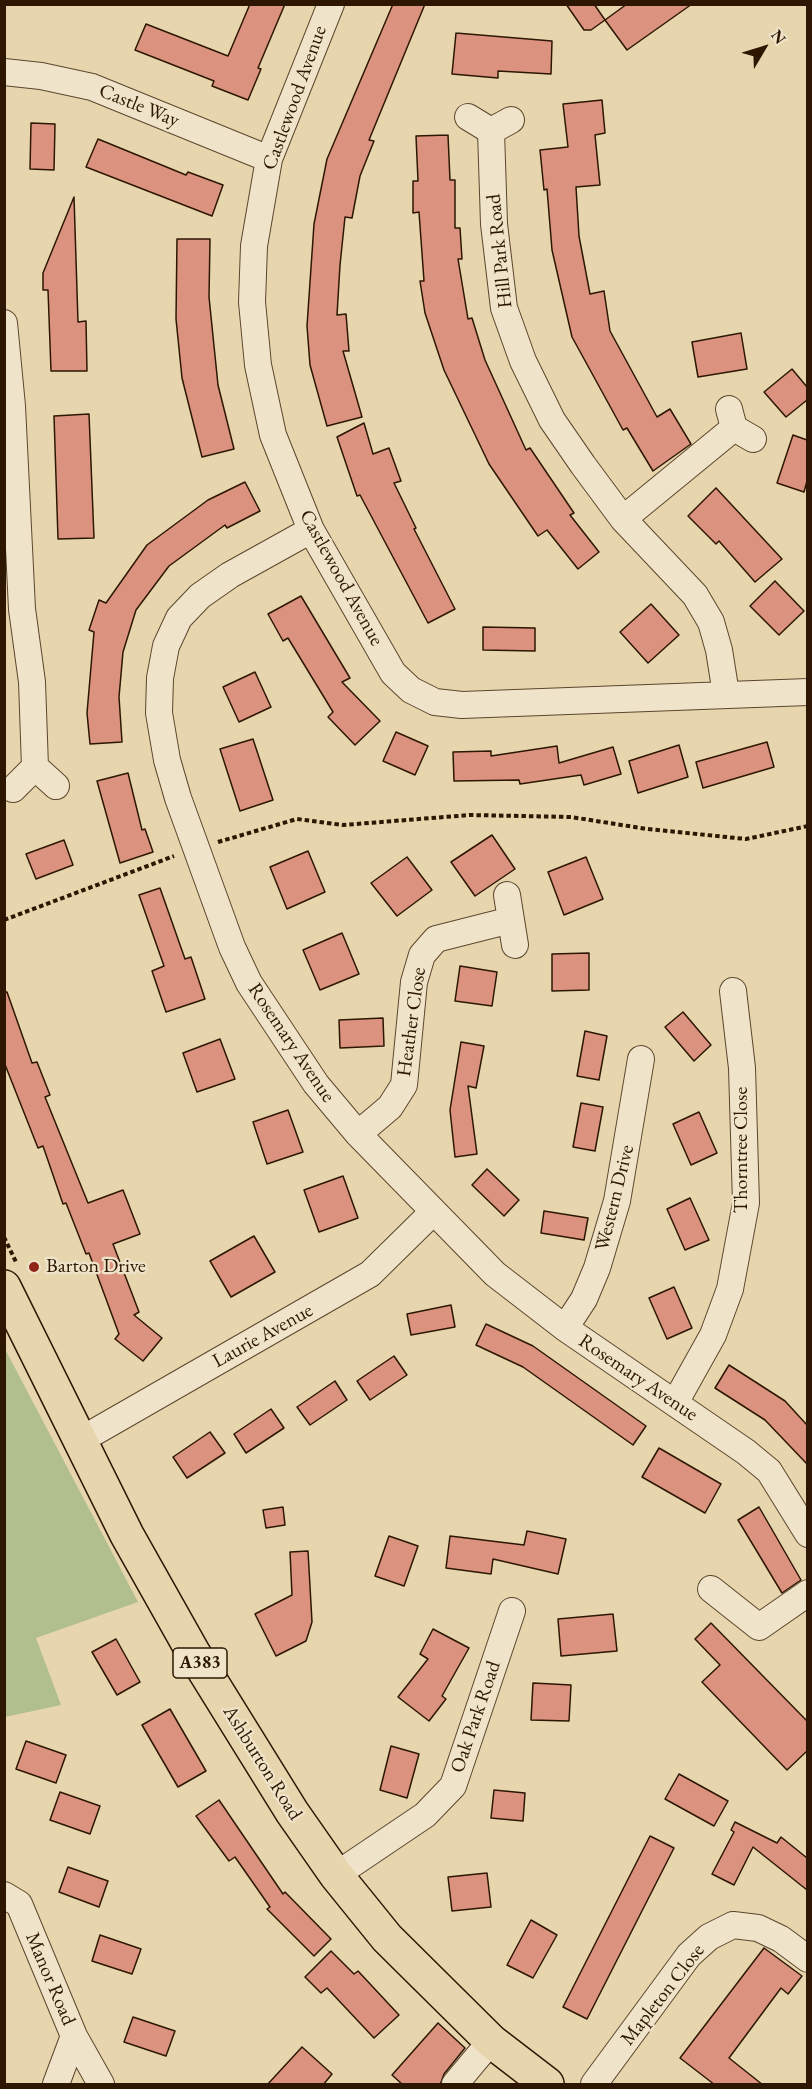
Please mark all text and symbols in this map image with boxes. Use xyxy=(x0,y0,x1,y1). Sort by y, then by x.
north arrow xyxy=(734,18,794,78)
street label: Castlewood Avenue xyxy=(258,22,332,174)
text: N xyxy=(766,25,791,48)
street label: Castle Way xyxy=(95,79,183,133)
street label: Hill Park Road xyxy=(482,193,518,309)
street label: Castlewood Avenue xyxy=(294,506,388,650)
street label: Heather Close xyxy=(392,966,432,1078)
street label: Rosemary Avenue xyxy=(242,979,340,1107)
street label: Thorntree Close xyxy=(730,1087,754,1213)
street label: Western Drive xyxy=(590,1142,640,1254)
place label: Barton Drive xyxy=(46,1255,146,1279)
marker: Barton Drive xyxy=(27,1260,41,1274)
street label: Laurie Avenue xyxy=(209,1299,317,1373)
street label: Rosemary Avenue xyxy=(574,1329,702,1427)
road number: A383 xyxy=(173,1648,227,1678)
street label: Oak Park Road xyxy=(446,1658,506,1776)
street label: Ashburton Road xyxy=(217,1701,307,1825)
street label: Manor Road xyxy=(20,1929,80,2029)
street label: Mapleton Close xyxy=(616,1939,710,2051)

